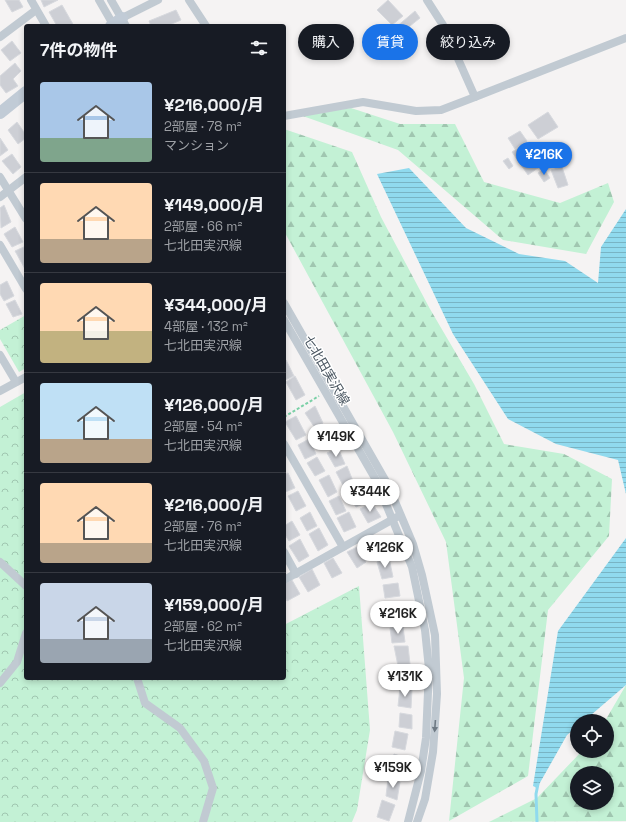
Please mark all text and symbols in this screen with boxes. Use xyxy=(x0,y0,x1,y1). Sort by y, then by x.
chip: 購入 xyxy=(298,24,354,60)
chip: 賃貸 xyxy=(362,24,418,60)
chip: 絞り込み xyxy=(426,24,510,60)
icon: filters xyxy=(248,37,270,59)
text: 7件の物件 xyxy=(40,39,117,61)
text: ¥216,000/月 xyxy=(164,94,264,116)
icon: home xyxy=(72,98,120,146)
text: 2部屋 · 78 m² xyxy=(164,118,242,135)
text: マンション xyxy=(164,137,229,154)
pin: ¥216K xyxy=(516,142,572,176)
text: ¥216K xyxy=(525,146,563,163)
text: ¥149,000/月 xyxy=(164,194,265,216)
icon: home xyxy=(72,199,120,247)
text: 2部屋 · 66 m² xyxy=(164,218,242,235)
text: 七北田実沢線 xyxy=(164,237,242,254)
text: ¥344,000/月 xyxy=(164,294,268,316)
icon: home xyxy=(72,299,120,347)
text: 4部屋 · 132 m² xyxy=(164,318,248,335)
street label: 七北田実沢線 xyxy=(300,332,353,408)
text: 七北田実沢線 xyxy=(164,337,242,354)
text: ¥126,000/月 xyxy=(164,394,264,416)
icon: home xyxy=(72,399,120,447)
text: 2部屋 · 54 m² xyxy=(164,418,242,435)
pin: ¥149K xyxy=(308,424,364,458)
text: ¥149K xyxy=(317,428,355,445)
text: 七北田実沢線 xyxy=(164,437,242,454)
pin: ¥344K xyxy=(342,479,398,513)
text: ¥344K xyxy=(350,483,390,500)
text: ¥216,000/月 xyxy=(164,494,264,516)
icon: home xyxy=(72,499,120,547)
text: 2部屋 · 76 m² xyxy=(164,518,241,535)
pin: ¥126K xyxy=(357,535,413,569)
text: 七北田実沢線 xyxy=(164,537,242,554)
text: ¥126K xyxy=(366,539,404,556)
text: ¥159,000/月 xyxy=(164,594,264,616)
icon: home xyxy=(72,599,120,647)
pin: ¥216K xyxy=(370,601,426,635)
text: ¥216K xyxy=(379,605,417,622)
text: 2部屋 · 62 m² xyxy=(164,618,242,635)
text: 七北田実沢線 xyxy=(164,637,242,654)
pin: ¥131K xyxy=(377,664,433,698)
text: ¥131K xyxy=(387,668,423,685)
map controls xyxy=(570,714,614,810)
button: locate xyxy=(570,714,614,758)
one-way arrow xyxy=(432,720,439,732)
pin: ¥159K xyxy=(365,755,421,789)
text: ¥159K xyxy=(374,759,412,776)
button: layers xyxy=(570,766,614,810)

